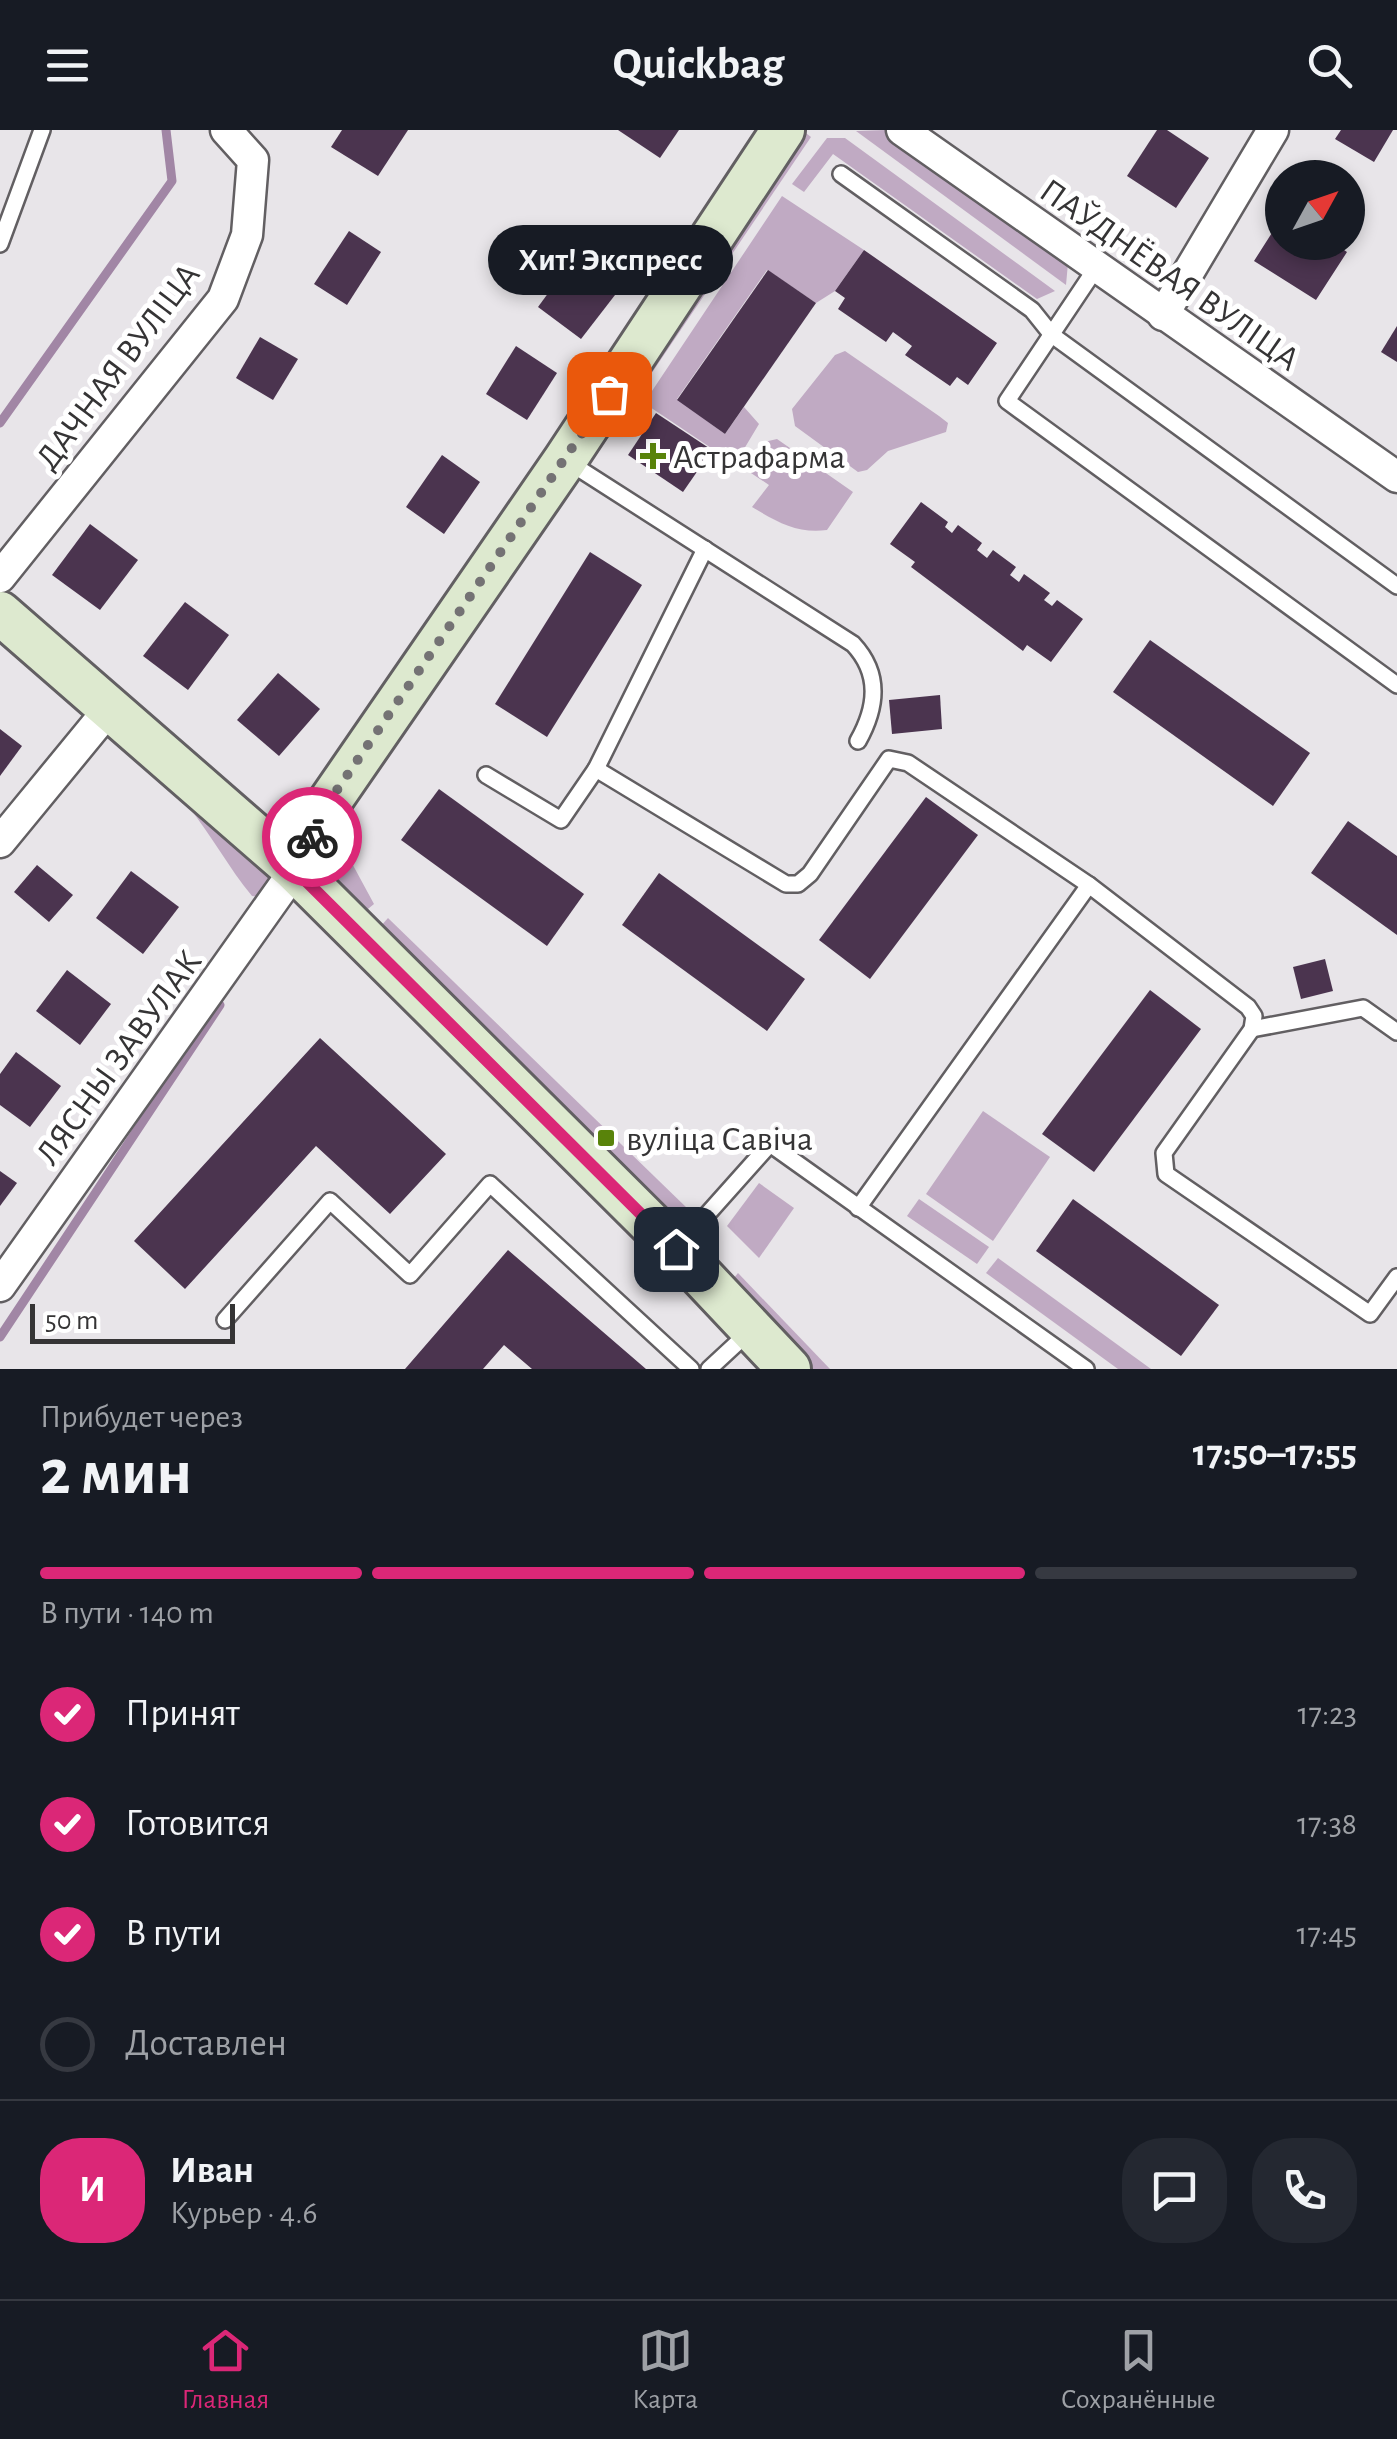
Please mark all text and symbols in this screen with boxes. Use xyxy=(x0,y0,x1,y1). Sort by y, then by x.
icon: menu xyxy=(40,38,95,93)
icon: search xyxy=(1302,38,1357,93)
text: Quickbag xyxy=(613,42,784,87)
north arrow xyxy=(1265,160,1365,260)
map controls xyxy=(1265,160,1365,260)
street label: ПАЎДНЁВАЯ ВУЛІЦА xyxy=(1033,172,1306,378)
callout: Хит! Экспресс xyxy=(486,224,732,294)
text: Хит! Экспресс xyxy=(518,244,703,276)
street label: ДАЧНАЯ ВУЛІЦА xyxy=(30,257,207,476)
pin xyxy=(567,352,652,437)
icon: bag xyxy=(582,367,637,422)
place label: Астрафарма xyxy=(673,440,846,475)
marker: Астрафарма xyxy=(642,445,664,467)
courier xyxy=(262,787,362,887)
icon: bike xyxy=(285,810,340,865)
street label: ЛЯСНЫ ЗАВУЛАК xyxy=(30,944,208,1171)
place label: вуліца Савіча xyxy=(626,1122,813,1157)
marker: вуліца Савіча xyxy=(595,1127,617,1149)
pin xyxy=(634,1207,719,1292)
icon: home xyxy=(649,1222,704,1277)
scale bar xyxy=(30,1299,235,1344)
text: 50 m xyxy=(45,1307,99,1335)
text: Прибудет через xyxy=(40,1401,243,1433)
text: 17:50–17:55 xyxy=(1193,1435,1357,1473)
text: 2 мин xyxy=(40,1441,192,1506)
text: В пути · 140 m xyxy=(40,1597,214,1629)
icon: check xyxy=(40,1687,95,1742)
text: Принят xyxy=(125,1695,240,1733)
text: 17:23 xyxy=(1298,1698,1357,1730)
icon: check xyxy=(40,1797,95,1852)
text: Готовится xyxy=(125,1805,270,1843)
text: 17:38 xyxy=(1297,1808,1357,1840)
icon: check xyxy=(40,1907,95,1962)
text: В пути xyxy=(125,1915,222,1953)
text: 17:45 xyxy=(1297,1918,1357,1950)
text: Доставлен xyxy=(125,2025,287,2063)
button: chat xyxy=(1122,2138,1227,2243)
button: phone xyxy=(1252,2138,1357,2243)
text: Иван xyxy=(170,2152,254,2190)
text: И xyxy=(79,2171,106,2209)
text: Курьер · 4.6 xyxy=(170,2197,318,2229)
tab: Главная xyxy=(181,2323,269,2417)
tab: Карта xyxy=(632,2323,698,2417)
tab: Сохранённые xyxy=(1061,2323,1216,2417)

